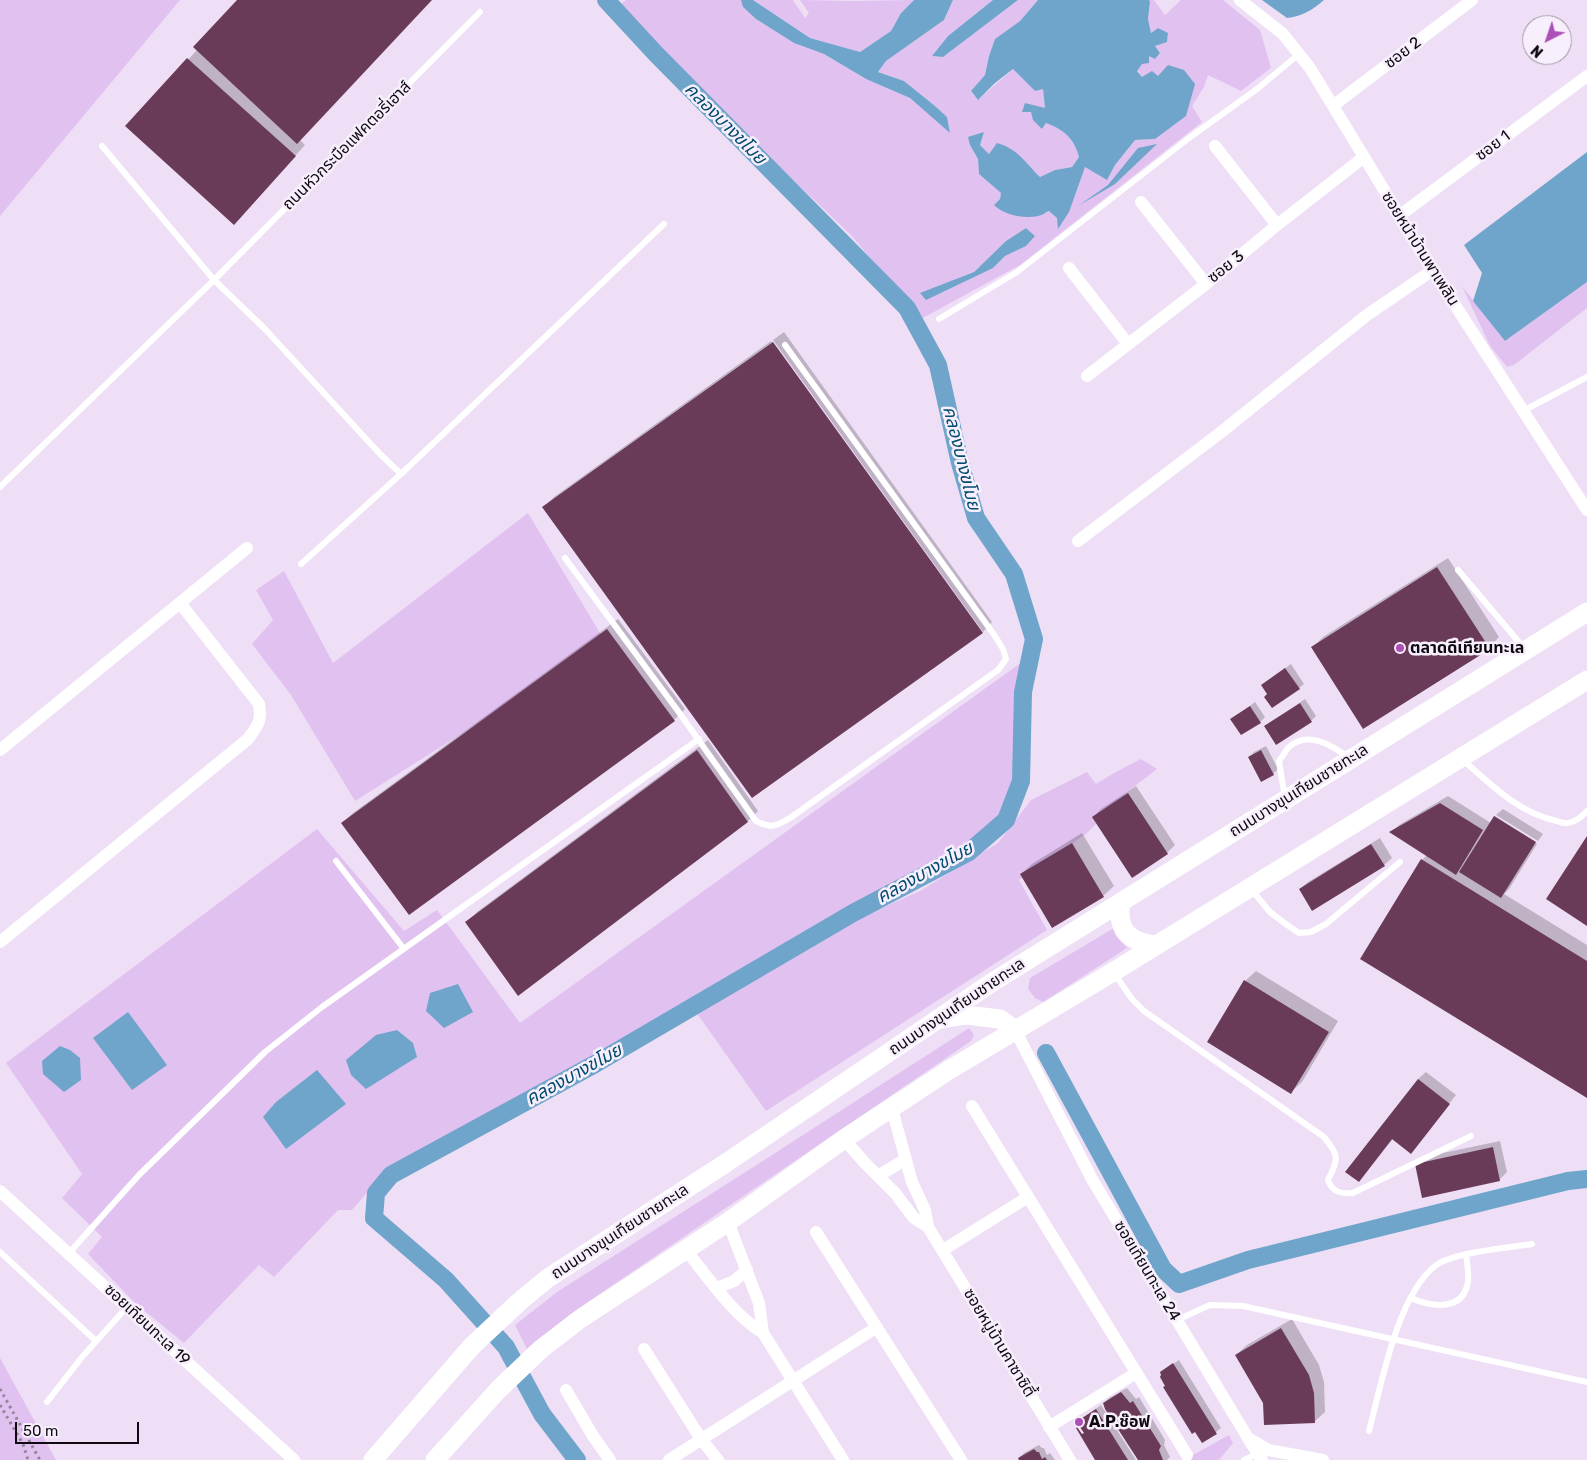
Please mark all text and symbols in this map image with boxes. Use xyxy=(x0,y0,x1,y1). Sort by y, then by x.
north arrow xyxy=(1522,15,1572,65)
street label: ซอย 2 xyxy=(1381,33,1425,73)
text: N xyxy=(1528,41,1547,61)
street label: ถนนหัวกระบือแฟคตอรี่เฮาส์ xyxy=(279,78,415,214)
water label: คลองบางขโมย xyxy=(680,79,770,169)
street label: ซอย 1 xyxy=(1472,127,1514,165)
street label: ซอยหน้าบ้านพาเพลิน xyxy=(1377,188,1463,310)
street label: ซอย 3 xyxy=(1204,247,1248,287)
water label: คลองบางขโมย xyxy=(938,404,984,512)
place label: ตลาดดีเทียนทะเล xyxy=(1410,638,1524,658)
marker: ตลาดดีเทียนทะเล xyxy=(1394,642,1406,654)
street label: ถนนบางขุนเทียนชายทะเล xyxy=(1226,740,1372,842)
water label: คลองบางขโมย xyxy=(873,838,977,908)
street label: ถนนบางขุนเทียนชายทะเล xyxy=(885,954,1029,1060)
water label: คลองบางขโมย xyxy=(522,1040,626,1110)
street label: ถนนบางขุนเทียนชายทะเล xyxy=(548,1180,692,1284)
street label: ซอยเทียนทะเล 24 xyxy=(1110,1217,1184,1325)
street label: ซอยเทียนทะเล 19 xyxy=(100,1280,194,1370)
street label: ซอยหมู่บ้านคาซาซิตี้ xyxy=(959,1285,1039,1401)
scale bar xyxy=(18,1412,141,1444)
place label: A.P.ช๊อฟ xyxy=(1089,1412,1150,1432)
marker: A.P.ช๊อฟ xyxy=(1073,1416,1085,1428)
text: 50 m xyxy=(23,1422,58,1440)

